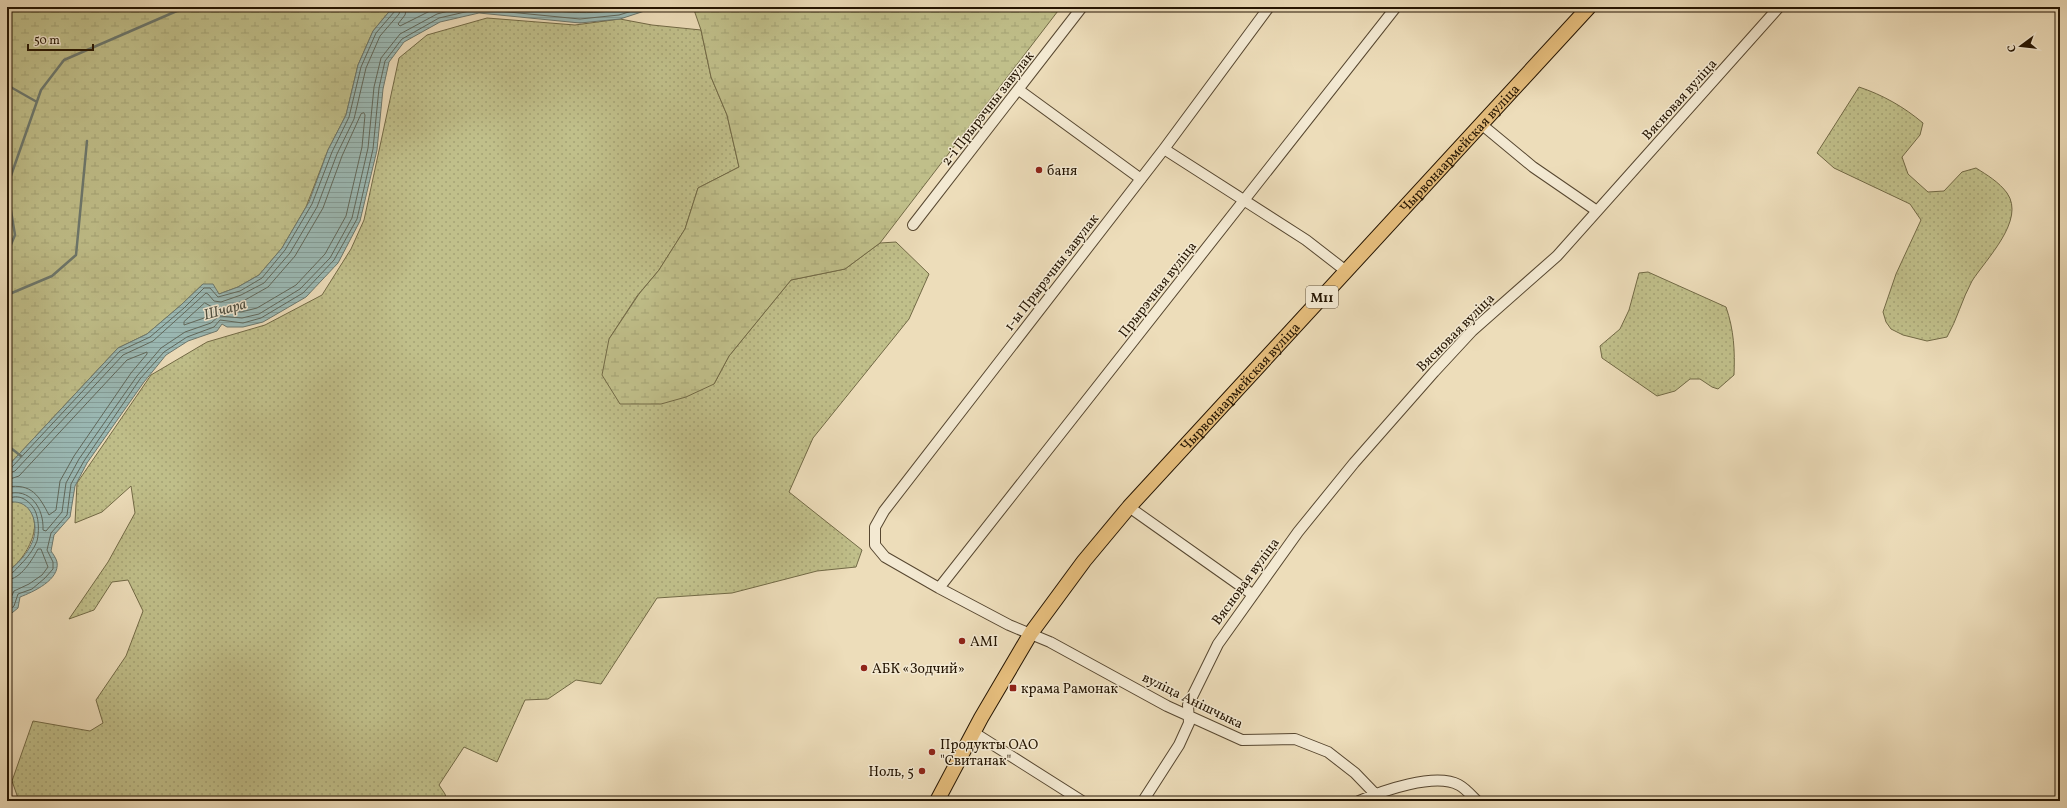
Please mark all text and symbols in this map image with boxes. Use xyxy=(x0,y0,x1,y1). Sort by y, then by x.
scale bar xyxy=(28,26,93,52)
north arrow xyxy=(2001,26,2041,66)
text: 50 m xyxy=(34,33,60,49)
text: С xyxy=(2005,43,2021,54)
street label: 2-і Прырэчны завулак xyxy=(937,47,1039,170)
street label: Вясновая вуліца xyxy=(1638,55,1722,145)
street label: Чырвонаармейская вуліца xyxy=(1396,80,1525,218)
place label: баня xyxy=(1047,162,1077,181)
marker: баня xyxy=(1034,165,1044,175)
street label: 1-ы Прырэчны завулак xyxy=(1000,210,1104,335)
street label: Прырэчная вуліца xyxy=(1115,238,1202,342)
road number: М11 xyxy=(1306,286,1338,308)
street label: Вясновая вуліца xyxy=(1413,290,1499,376)
water label: Шчара xyxy=(201,294,249,327)
street label: Чырвонаармейская вуліца xyxy=(1177,319,1305,456)
street label: Вясновая вуліца xyxy=(1208,534,1284,629)
place label: AMI xyxy=(970,633,998,652)
marker: AMI xyxy=(957,636,967,646)
place label: АБК «Зодчий» xyxy=(872,660,965,679)
marker: АБК «Зодчий» xyxy=(859,663,869,673)
street label: вуліца Анішчыка xyxy=(1139,669,1246,734)
place label: крама Рамонак xyxy=(1021,680,1118,699)
marker: крама Рамонак xyxy=(1008,683,1018,693)
place label: Продукты ОАО "Свитанак" xyxy=(940,736,1038,771)
marker: Продукты ОАО "Свитанак" xyxy=(927,747,937,757)
place label: Ноль, 5 xyxy=(869,763,914,782)
marker: Ноль, 5 xyxy=(917,766,927,776)

